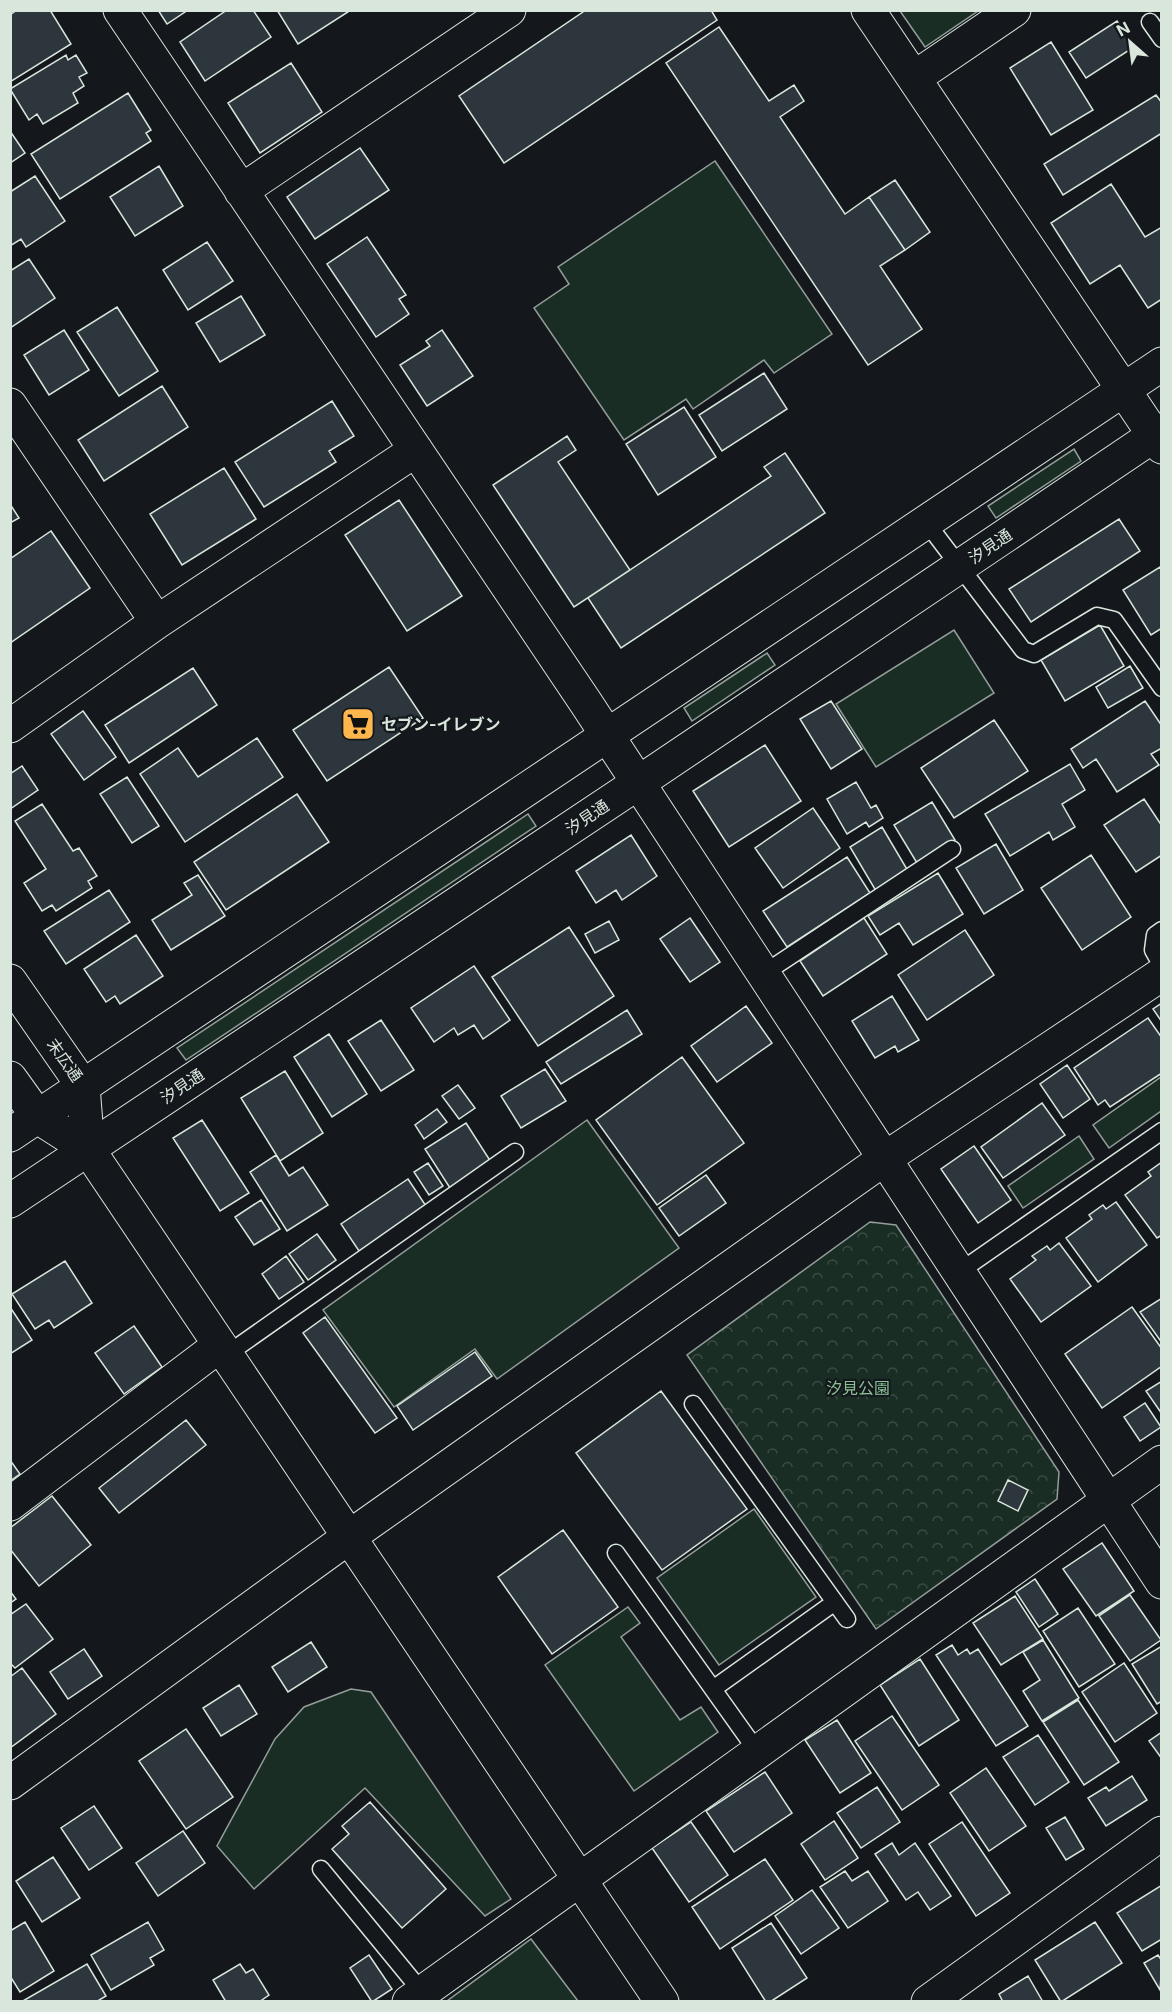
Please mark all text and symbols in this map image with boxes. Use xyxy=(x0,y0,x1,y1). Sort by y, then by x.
north arrow xyxy=(1100,12,1160,72)
text: N xyxy=(1113,17,1133,40)
street label: 汐見通 xyxy=(965,524,1015,568)
supermarket icon: セブン-イレブン xyxy=(340,706,376,742)
place label: セブン-イレブン xyxy=(381,714,501,734)
street label: 汐見通 xyxy=(562,795,612,839)
street label: 末広通 xyxy=(43,1035,87,1085)
street label: 汐見通 xyxy=(157,1064,207,1108)
park label: 汐見公園 xyxy=(826,1378,890,1398)

